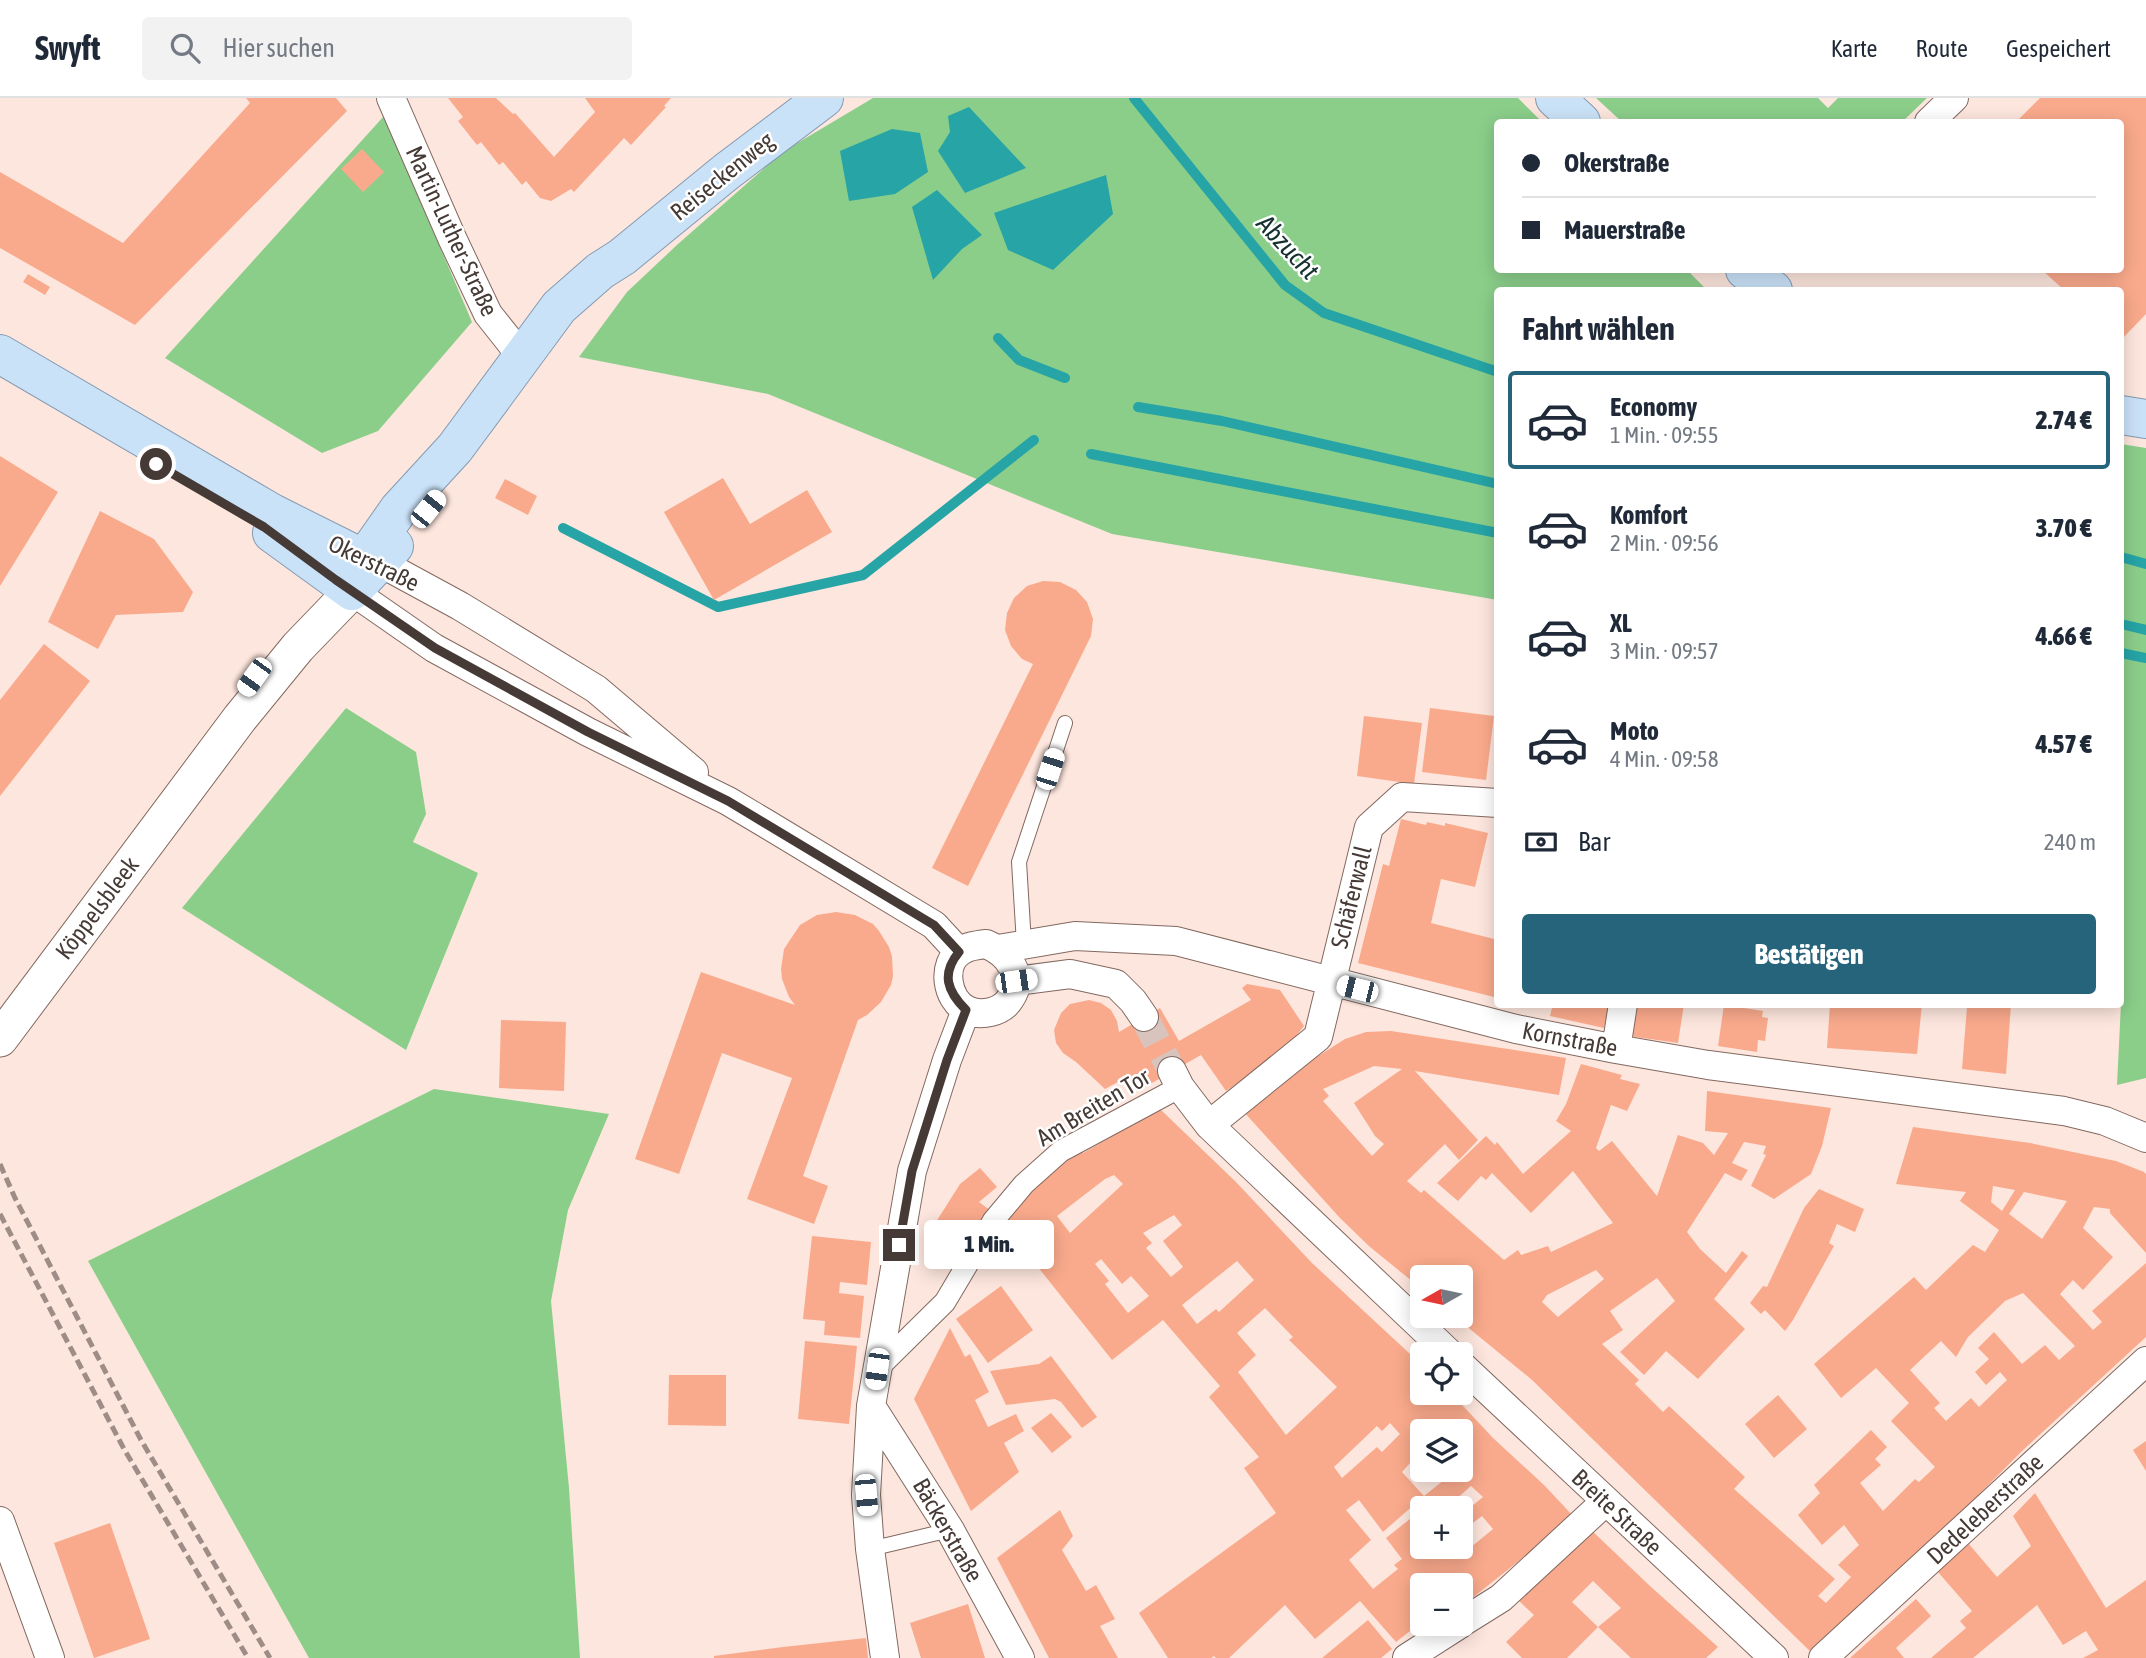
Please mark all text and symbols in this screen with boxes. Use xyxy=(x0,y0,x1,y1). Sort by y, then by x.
search box xyxy=(142,17,632,80)
text: Swyft xyxy=(35,29,100,67)
icon: search xyxy=(166,29,204,67)
text: Hier suchen xyxy=(222,33,335,63)
text: Karte xyxy=(1831,35,1877,62)
text: Route xyxy=(1915,35,1968,62)
text: Gespeichert xyxy=(2006,35,2111,62)
street label: Reiseckenweg xyxy=(665,126,779,226)
street label: Martin-Luther-Straße xyxy=(401,142,503,320)
text: Okerstraße xyxy=(1564,148,1670,178)
water label: Abzucht xyxy=(1250,208,1325,286)
text: Mauerstraße xyxy=(1564,215,1685,245)
text: Fahrt wählen xyxy=(1522,310,1675,347)
icon: car xyxy=(1526,389,1589,452)
text: Economy xyxy=(1610,392,1697,422)
text: 2.74 € xyxy=(2035,405,2092,435)
text: 1 Min. · 09:55 xyxy=(1610,422,1718,448)
route start xyxy=(140,448,172,480)
car xyxy=(407,486,450,532)
icon: car xyxy=(1526,497,1589,560)
text: Komfort xyxy=(1610,500,1687,530)
text: 3.70 € xyxy=(2035,513,2092,543)
street label: Okerstraße xyxy=(324,530,424,596)
text: 2 Min. · 09:56 xyxy=(1610,530,1718,556)
icon: car xyxy=(1526,605,1589,668)
text: XL xyxy=(1610,608,1632,638)
text: 4.66 € xyxy=(2035,621,2092,651)
text: 3 Min. · 09:57 xyxy=(1610,638,1718,664)
car xyxy=(234,654,275,700)
icon: car xyxy=(1526,713,1589,776)
text: Moto xyxy=(1610,716,1659,746)
text: 4.57 € xyxy=(2035,729,2092,759)
car xyxy=(1034,746,1067,792)
text: 4 Min. · 09:58 xyxy=(1610,746,1718,772)
icon: cash xyxy=(1522,823,1560,861)
text: Bar xyxy=(1578,827,1610,857)
text: 240 m xyxy=(2044,829,2096,855)
street label: Schäferwall xyxy=(1325,842,1377,951)
street label: Köppelsbleek xyxy=(50,851,144,964)
button: Bestätigen xyxy=(1522,914,2096,994)
car xyxy=(994,968,1039,994)
car xyxy=(1335,974,1380,1004)
street label: Kornstraße xyxy=(1520,1017,1620,1061)
street label: Am Breiten Tor xyxy=(1032,1062,1155,1151)
callout: 1 Min. xyxy=(923,1220,1053,1270)
route end xyxy=(883,1229,915,1261)
text: 1 Min. xyxy=(964,1231,1014,1257)
north arrow xyxy=(1410,1265,1474,1328)
map controls xyxy=(1410,1265,1473,1636)
button: locate xyxy=(1410,1342,1473,1405)
car xyxy=(864,1347,891,1391)
button: layers xyxy=(1410,1419,1473,1482)
street label: Dedeleberstraße xyxy=(1922,1449,2048,1569)
street label: Breite Straße xyxy=(1567,1464,1667,1560)
car xyxy=(854,1473,879,1517)
street label: Bäckerstraße xyxy=(908,1474,988,1586)
button: + xyxy=(1410,1496,1473,1559)
button: − xyxy=(1410,1573,1473,1636)

